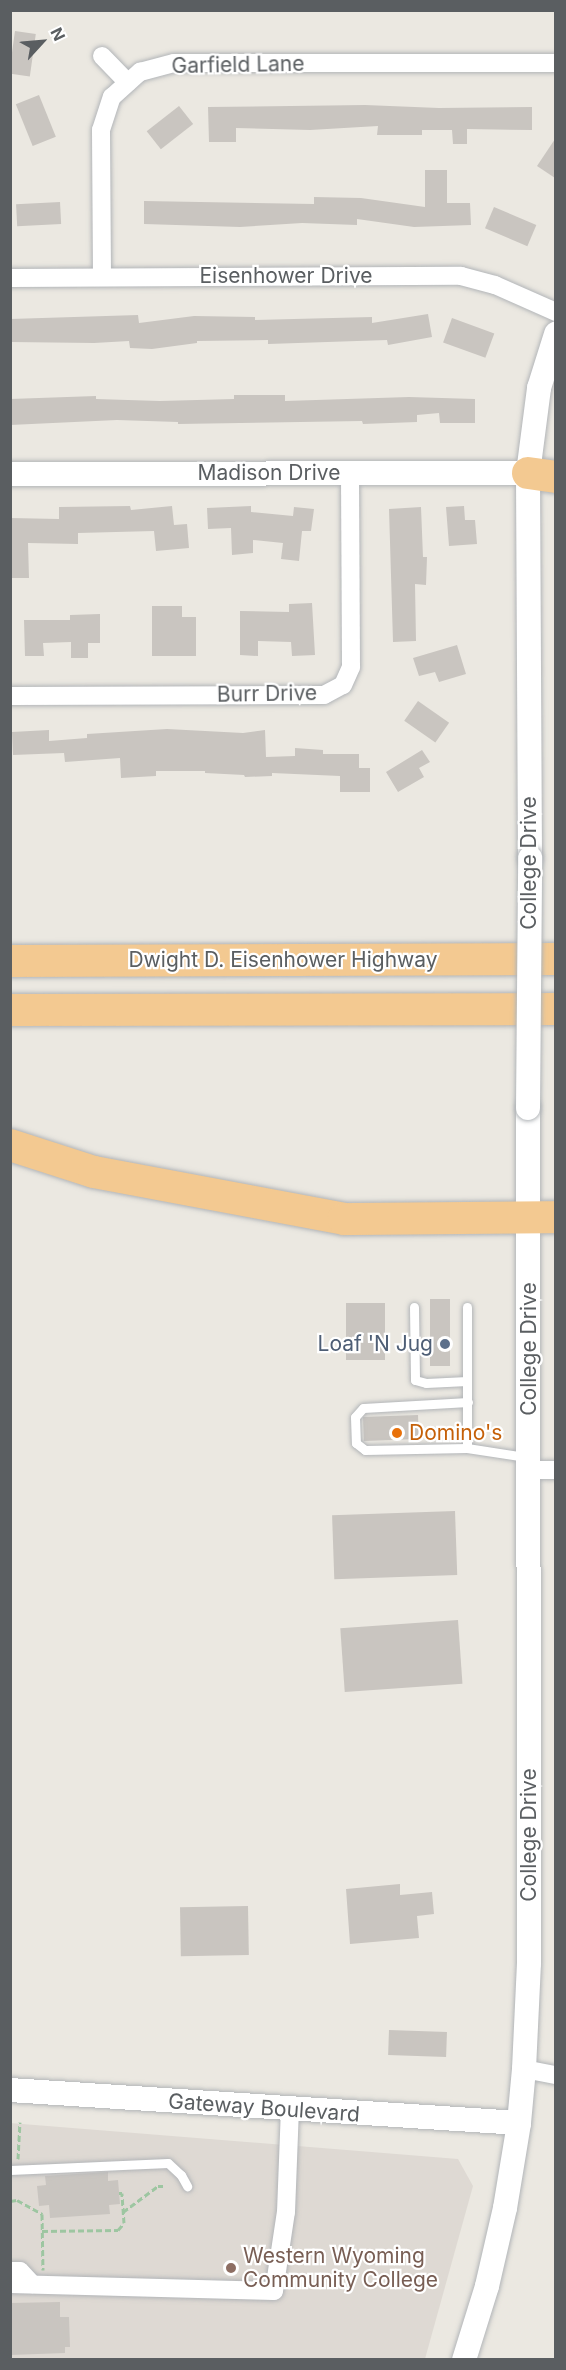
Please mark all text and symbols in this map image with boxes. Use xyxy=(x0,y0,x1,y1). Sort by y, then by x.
north arrow xyxy=(12,12,72,72)
text: N xyxy=(47,24,70,44)
street label: Garfield Lane xyxy=(171,51,305,79)
street label: Eisenhower Drive xyxy=(199,263,373,289)
street label: Madison Drive xyxy=(198,460,340,486)
street label: Burr Drive xyxy=(217,681,317,707)
street label: College Drive xyxy=(516,796,542,930)
street label: Dwight D. Eisenhower Highway xyxy=(128,947,438,973)
street label: College Drive xyxy=(516,1282,542,1416)
place label: Loaf 'N Jug xyxy=(318,1331,433,1357)
marker: Loaf 'N Jug xyxy=(438,1337,452,1351)
place label: Domino's xyxy=(409,1420,502,1446)
marker: Domino's xyxy=(390,1426,404,1440)
street label: College Drive xyxy=(516,1768,542,1902)
street label: Gateway Boulevard xyxy=(167,2089,361,2127)
place label: Western Wyoming Community College xyxy=(243,2243,438,2293)
marker: Western Wyoming Community College xyxy=(224,2261,238,2275)

